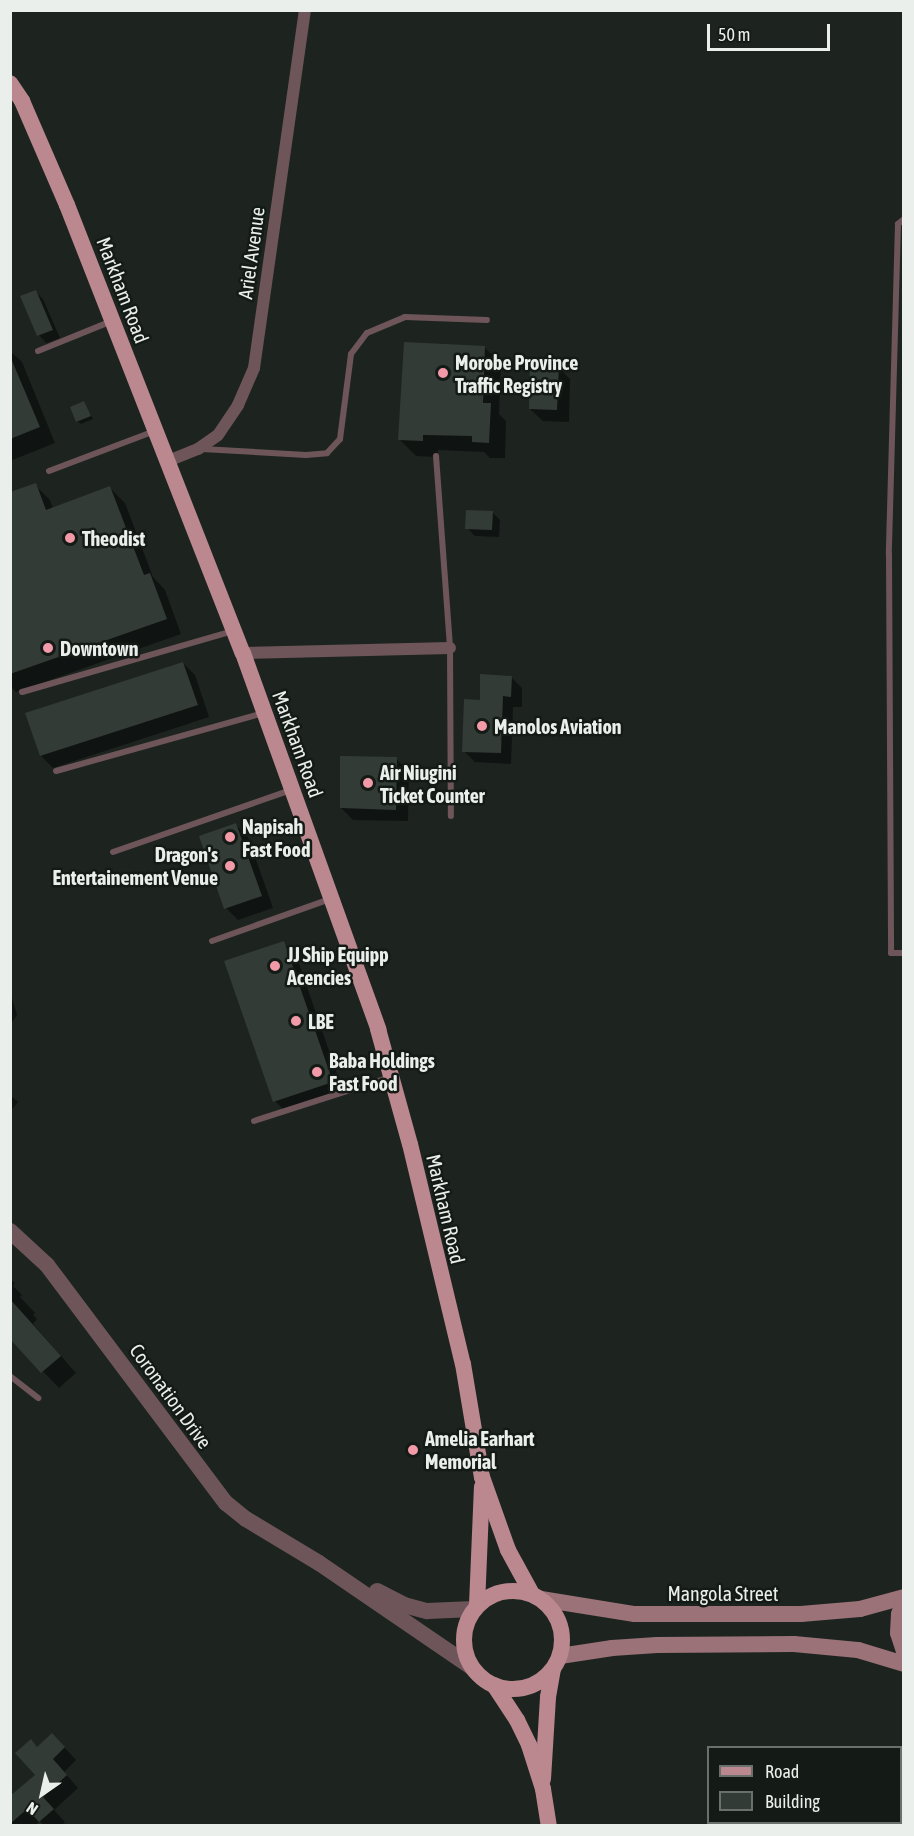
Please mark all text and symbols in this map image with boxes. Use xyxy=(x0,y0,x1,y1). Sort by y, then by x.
scale bar xyxy=(710,12,833,50)
text: 50 m xyxy=(718,24,750,45)
street label: Ariel Avenue xyxy=(233,205,269,301)
street label: Markham Road xyxy=(92,234,154,346)
place label: Morobe Province Traffic Registry xyxy=(455,350,578,397)
marker: Morobe Province Traffic Registry xyxy=(436,366,450,380)
place label: Theodist xyxy=(82,526,145,550)
marker: Theodist xyxy=(63,531,77,545)
place label: Downtown xyxy=(60,636,138,660)
marker: Downtown xyxy=(41,641,55,655)
street label: Markham Road xyxy=(268,687,328,801)
place label: Manolos Aviation xyxy=(494,714,621,738)
marker: Manolos Aviation xyxy=(475,719,489,733)
place label: Air Niugini Ticket Counter xyxy=(380,760,485,807)
marker: Air Niugini Ticket Counter xyxy=(361,776,375,790)
place label: Napisah Fast Food xyxy=(242,814,310,861)
marker: Napisah Fast Food xyxy=(223,830,237,844)
place label: Dragon's Entertainement Venue xyxy=(53,843,218,890)
marker: Dragon's Entertainement Venue xyxy=(223,859,237,873)
place label: JJ Ship Equipp Acencies xyxy=(287,942,389,989)
marker: JJ Ship Equipp Acencies xyxy=(268,959,282,973)
place label: LBE xyxy=(308,1009,334,1033)
marker: LBE xyxy=(289,1014,303,1028)
place label: Baba Holdings Fast Food xyxy=(329,1048,435,1095)
marker: Baba Holdings Fast Food xyxy=(310,1065,324,1079)
street label: Markham Road xyxy=(422,1152,470,1266)
street label: Coronation Drive xyxy=(125,1339,217,1453)
place label: Amelia Earhart Memorial xyxy=(425,1426,534,1473)
marker: Amelia Earhart Memorial xyxy=(406,1443,420,1457)
street label: Mangola Street xyxy=(667,1581,779,1605)
legend xyxy=(707,1746,902,1824)
text: Road xyxy=(765,1761,799,1782)
north arrow xyxy=(12,1764,72,1824)
text: Building xyxy=(765,1791,820,1812)
text: N xyxy=(23,1799,41,1819)

